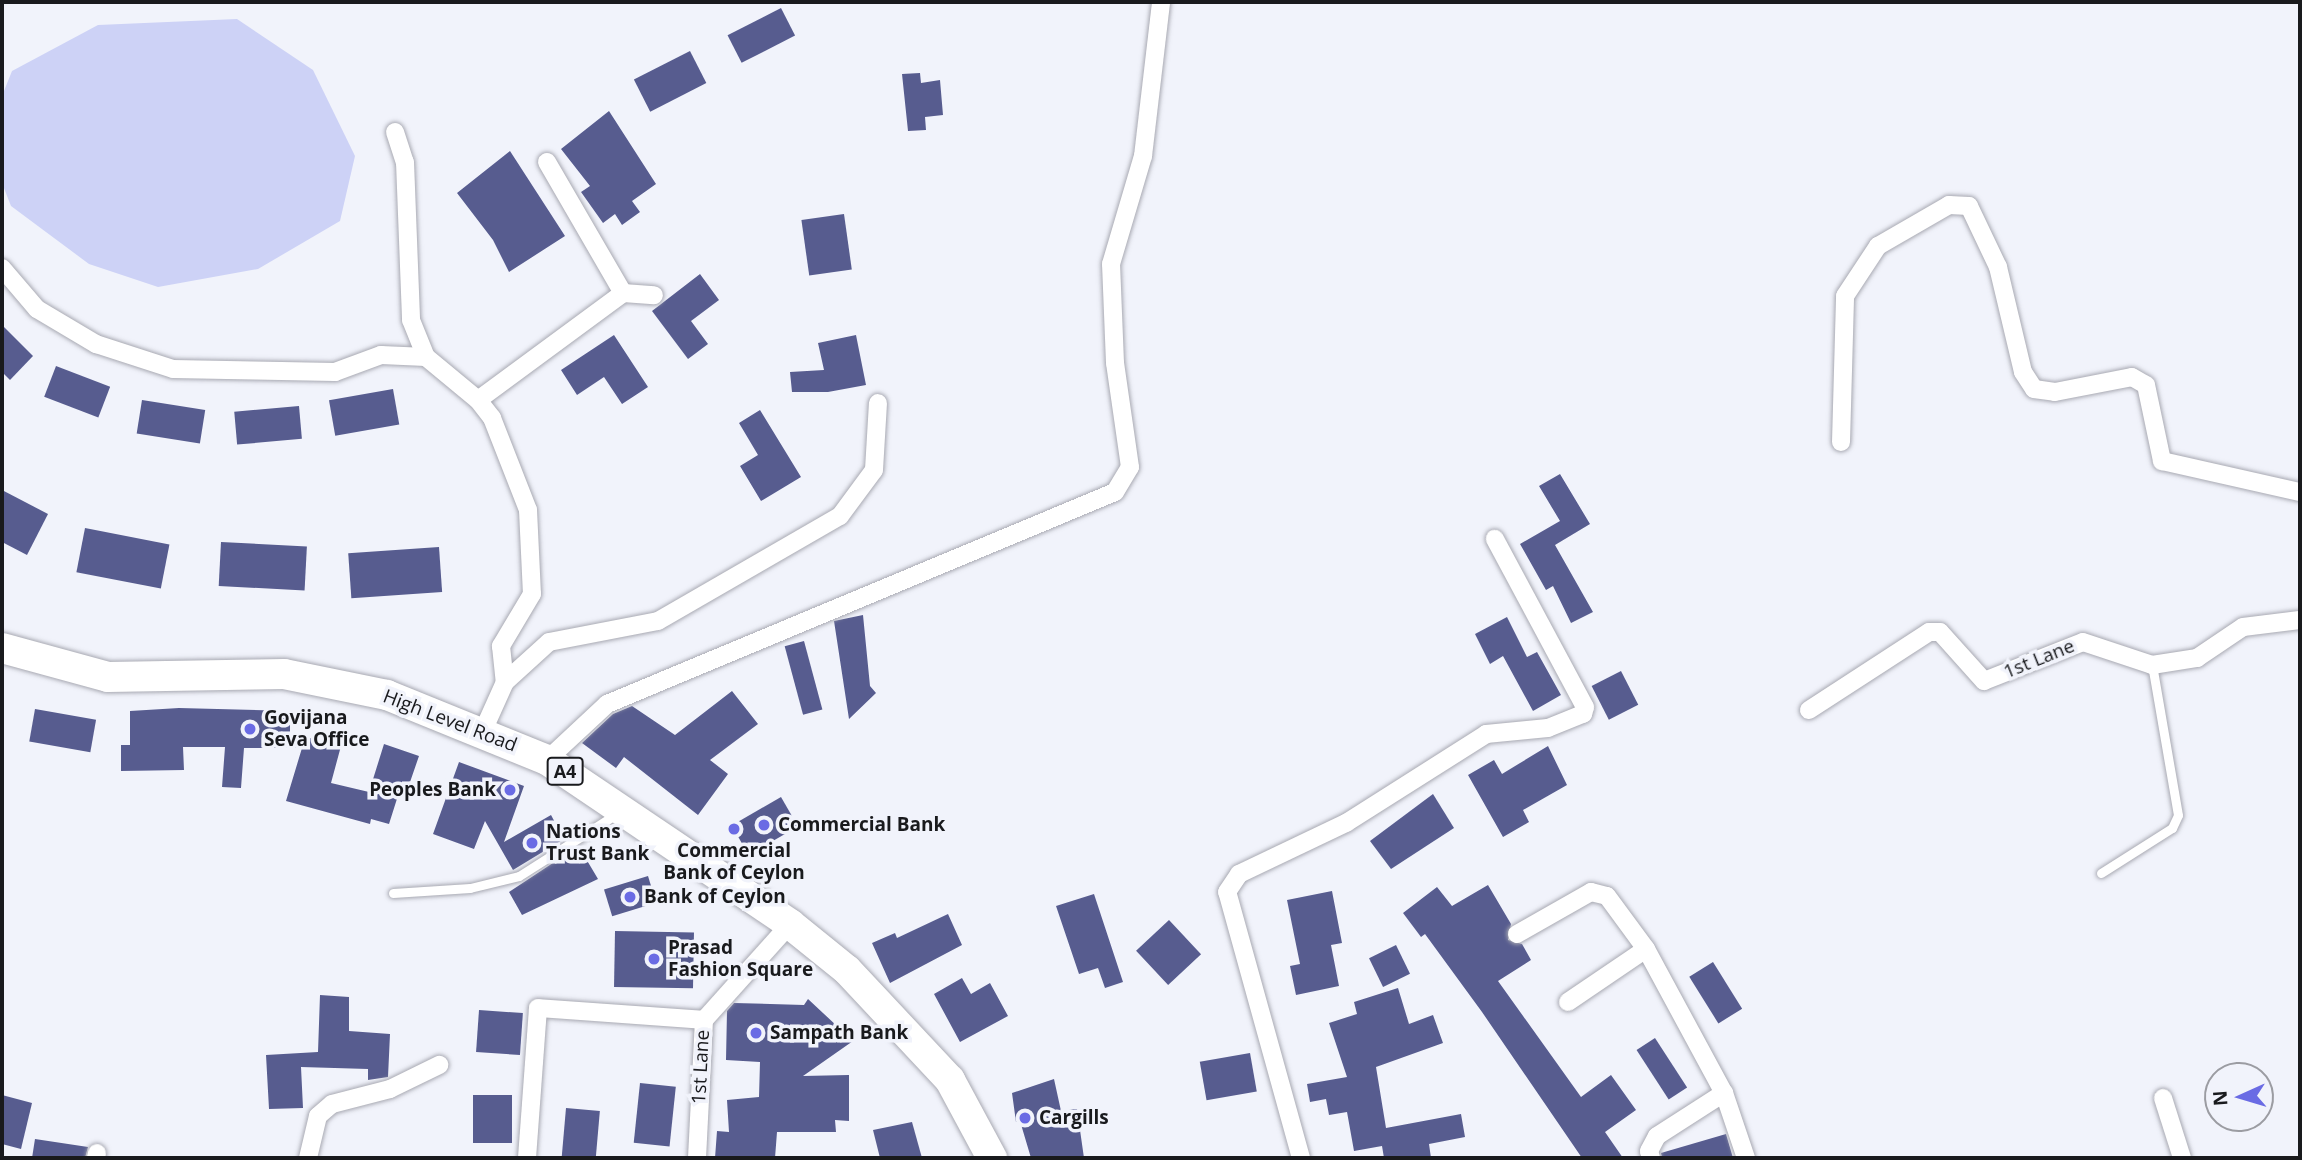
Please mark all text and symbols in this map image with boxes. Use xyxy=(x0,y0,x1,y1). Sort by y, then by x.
street label: 1st Lane xyxy=(2000,634,2078,684)
street label: High Level Road xyxy=(380,685,520,757)
place label: Govijana Seva Office xyxy=(264,707,370,751)
marker: Govijana Seva Office xyxy=(242,721,258,737)
road number: A4 xyxy=(546,756,584,786)
place label: Peoples Bank xyxy=(369,779,496,801)
marker: Peoples Bank xyxy=(502,782,518,798)
place label: Commercial Bank xyxy=(778,814,945,836)
marker: Commercial Bank xyxy=(756,817,772,833)
place label: Nations Trust Bank xyxy=(546,821,649,865)
marker: Commercial Bank of Ceylon xyxy=(726,821,742,837)
marker: Nations Trust Bank xyxy=(524,835,540,851)
place label: Commercial Bank of Ceylon xyxy=(663,840,805,884)
place label: Bank of Ceylon xyxy=(644,886,786,908)
marker: Bank of Ceylon xyxy=(622,889,638,905)
place label: Prasad Fashion Square xyxy=(668,937,813,981)
marker: Prasad Fashion Square xyxy=(646,951,662,967)
place label: Sampath Bank xyxy=(770,1022,908,1044)
marker: Sampath Bank xyxy=(748,1025,764,1041)
street label: 1st Lane xyxy=(688,1029,714,1105)
north arrow xyxy=(2204,1062,2274,1132)
text: N xyxy=(2207,1090,2234,1107)
place label: Cargills xyxy=(1039,1107,1109,1129)
marker: Cargills xyxy=(1017,1110,1033,1126)

